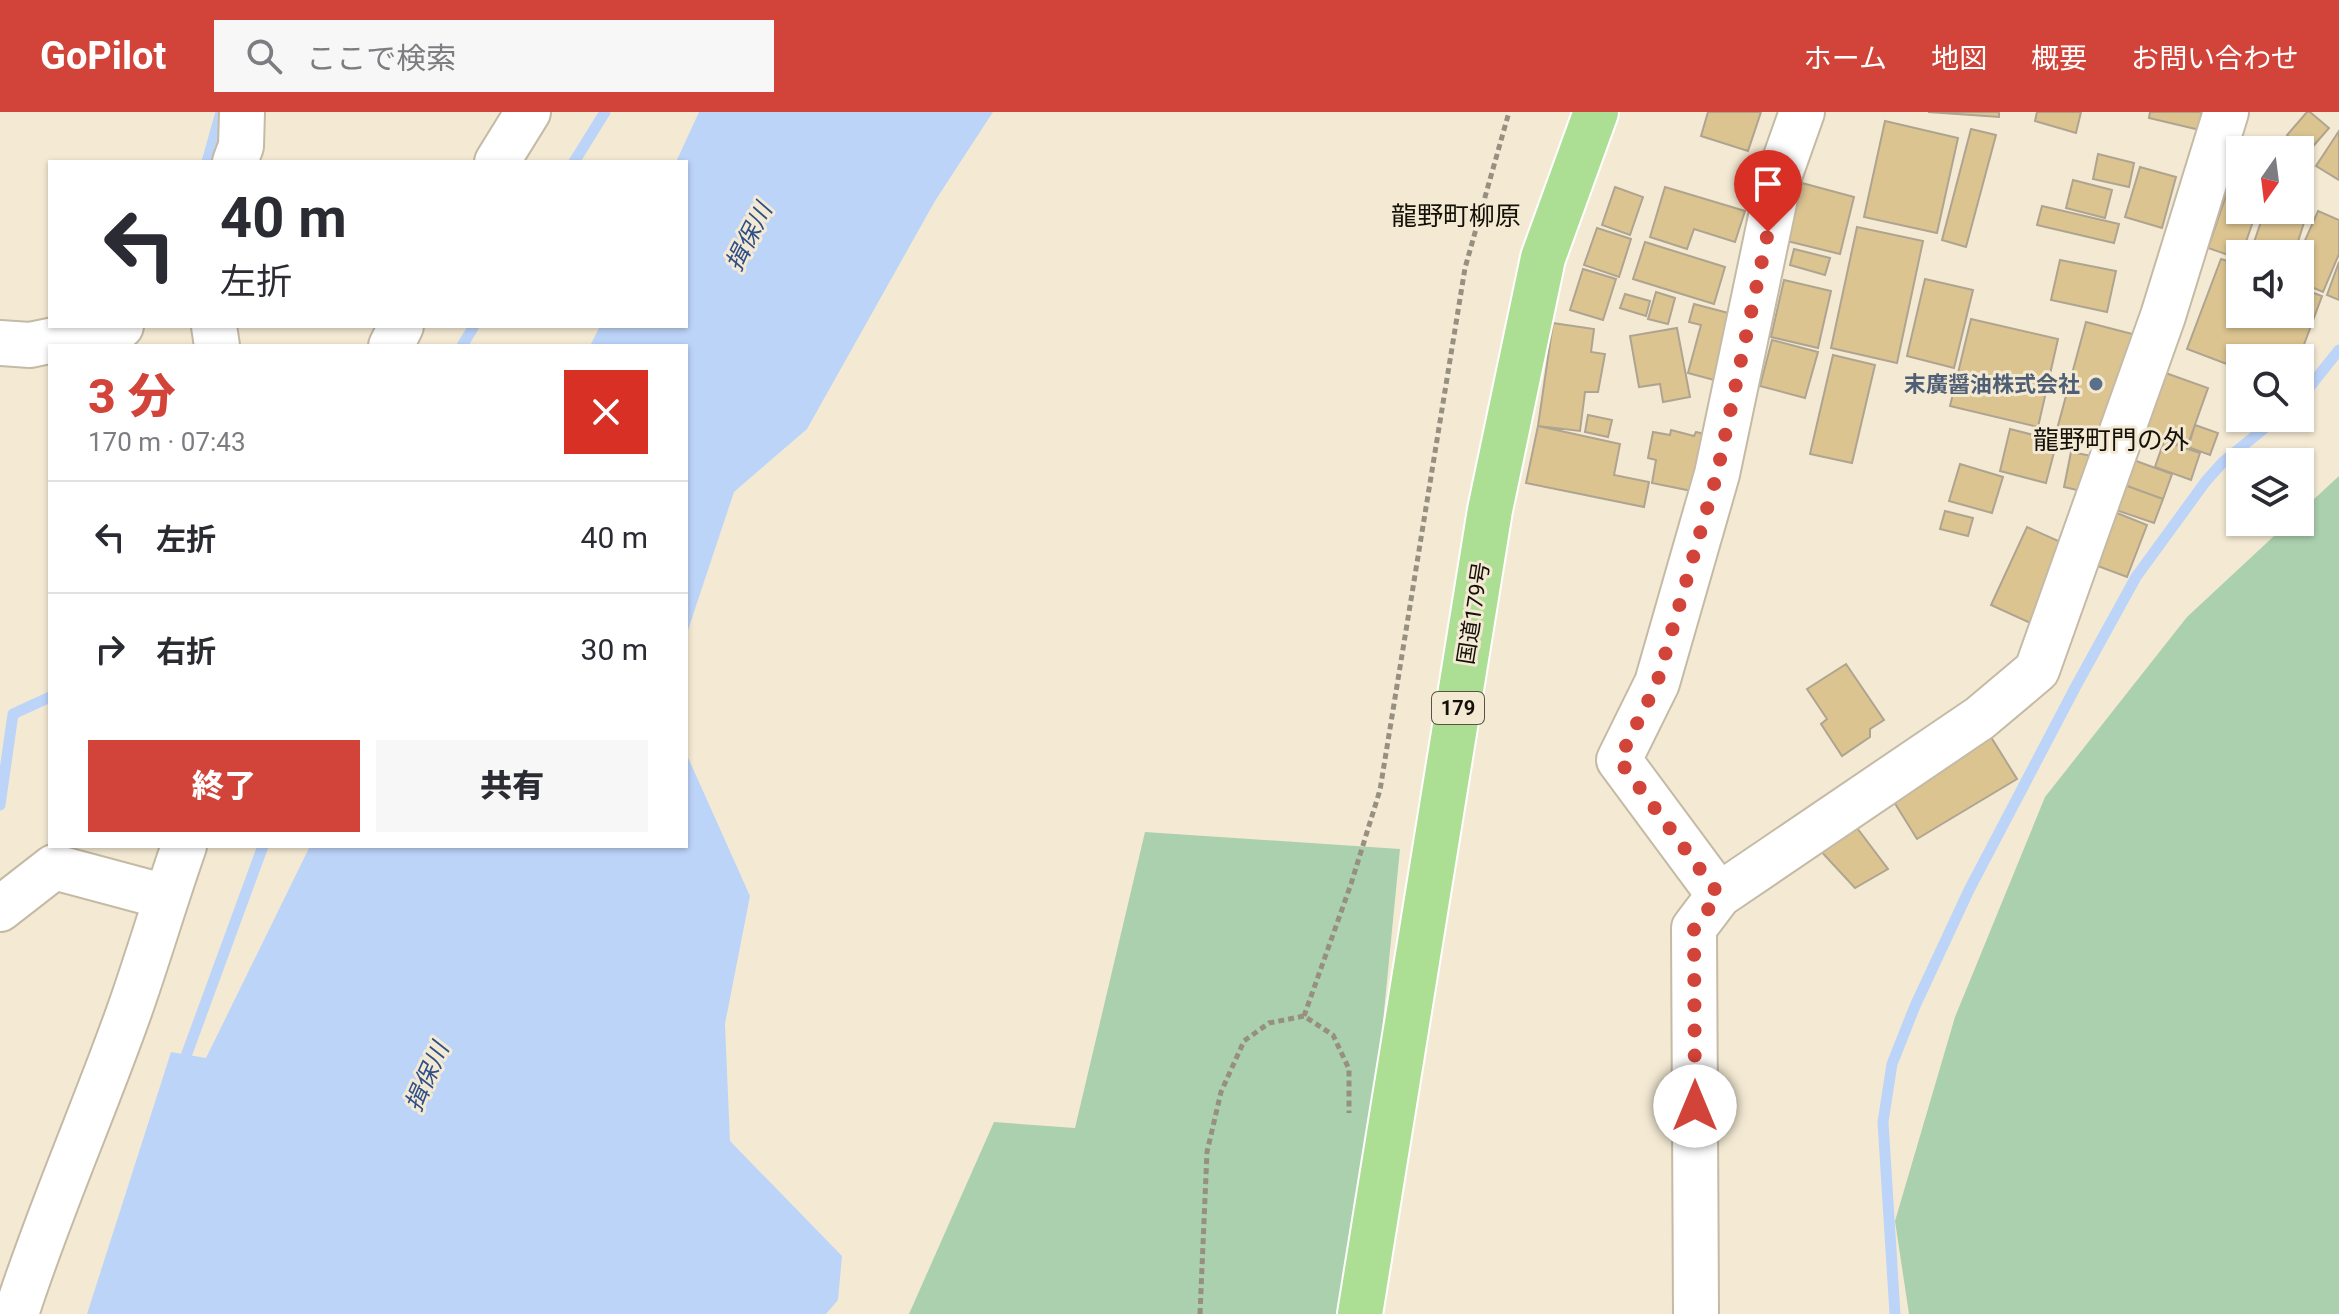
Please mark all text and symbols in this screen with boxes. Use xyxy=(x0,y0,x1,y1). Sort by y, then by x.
search box xyxy=(214,20,774,92)
text: GoPilot xyxy=(40,34,166,78)
icon: search xyxy=(242,34,286,78)
text: ここで検索 xyxy=(306,41,456,76)
text: ホーム xyxy=(1804,42,1887,75)
text: 地図 xyxy=(1931,42,1987,75)
text: 概要 xyxy=(2031,42,2087,75)
text: お問い合わせ xyxy=(2131,42,2299,75)
north arrow xyxy=(2226,136,2314,224)
map controls xyxy=(2226,136,2314,536)
pin xyxy=(1734,150,1802,232)
icon: arrive xyxy=(1746,162,1790,206)
text: 40 m xyxy=(220,185,347,251)
icon: left xyxy=(88,192,192,296)
water label: 揖保川 xyxy=(720,196,779,275)
district label: 龍野町柳原 xyxy=(1391,201,1521,231)
button: sound xyxy=(2226,240,2314,328)
text: 左折 xyxy=(220,261,292,303)
button: search xyxy=(2226,344,2314,432)
text: 3 分 xyxy=(88,368,176,425)
button: close xyxy=(564,370,648,454)
place label: 末廣醤油株式会社 xyxy=(1904,372,2080,397)
marker: 末廣醤油株式会社 xyxy=(2087,375,2105,393)
district label: 龍野町門の外 xyxy=(2033,425,2189,455)
text: 170 m · 07:43 xyxy=(88,427,246,457)
button: layers xyxy=(2226,448,2314,536)
icon: left xyxy=(88,515,132,559)
text: 40 m xyxy=(581,520,648,555)
text: 左折 xyxy=(156,522,216,557)
street label: 国道179号 xyxy=(1453,560,1494,666)
icon: right xyxy=(88,627,132,671)
text: 30 m xyxy=(581,632,648,667)
text: 右折 xyxy=(156,634,216,669)
road number: 179 xyxy=(1432,692,1484,724)
button: 終了 xyxy=(88,740,360,832)
button: 共有 xyxy=(376,740,648,832)
water label: 揖保川 xyxy=(400,1036,456,1116)
position arrow xyxy=(1653,1064,1737,1148)

